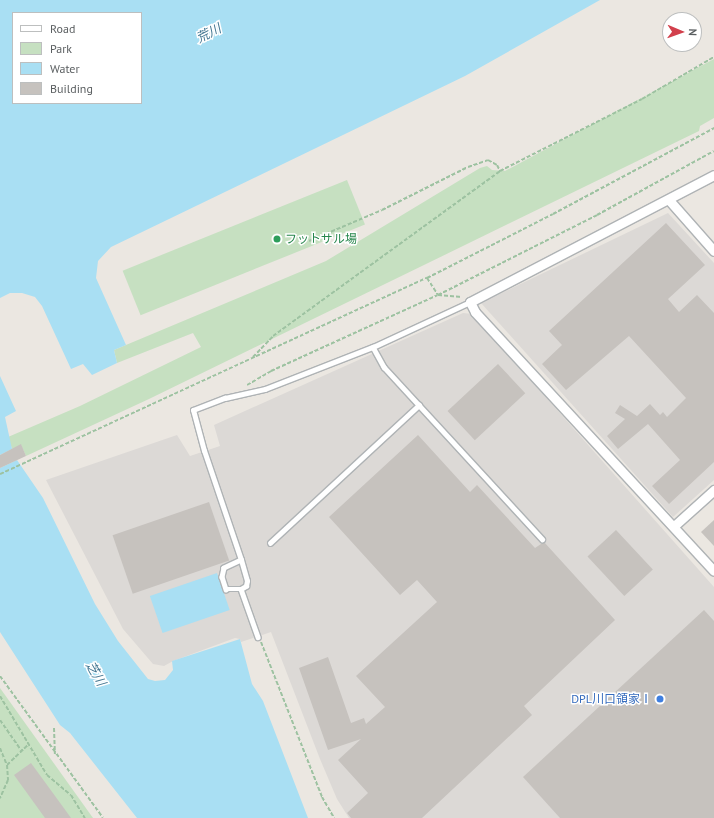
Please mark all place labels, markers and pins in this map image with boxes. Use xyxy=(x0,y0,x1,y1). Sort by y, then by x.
place label: フットサル場 xyxy=(285,232,357,246)
marker: フットサル場 xyxy=(272,234,282,244)
place label: DPL川口領家Ⅰ xyxy=(571,692,652,706)
marker: DPL川口領家Ⅰ xyxy=(655,694,665,704)

